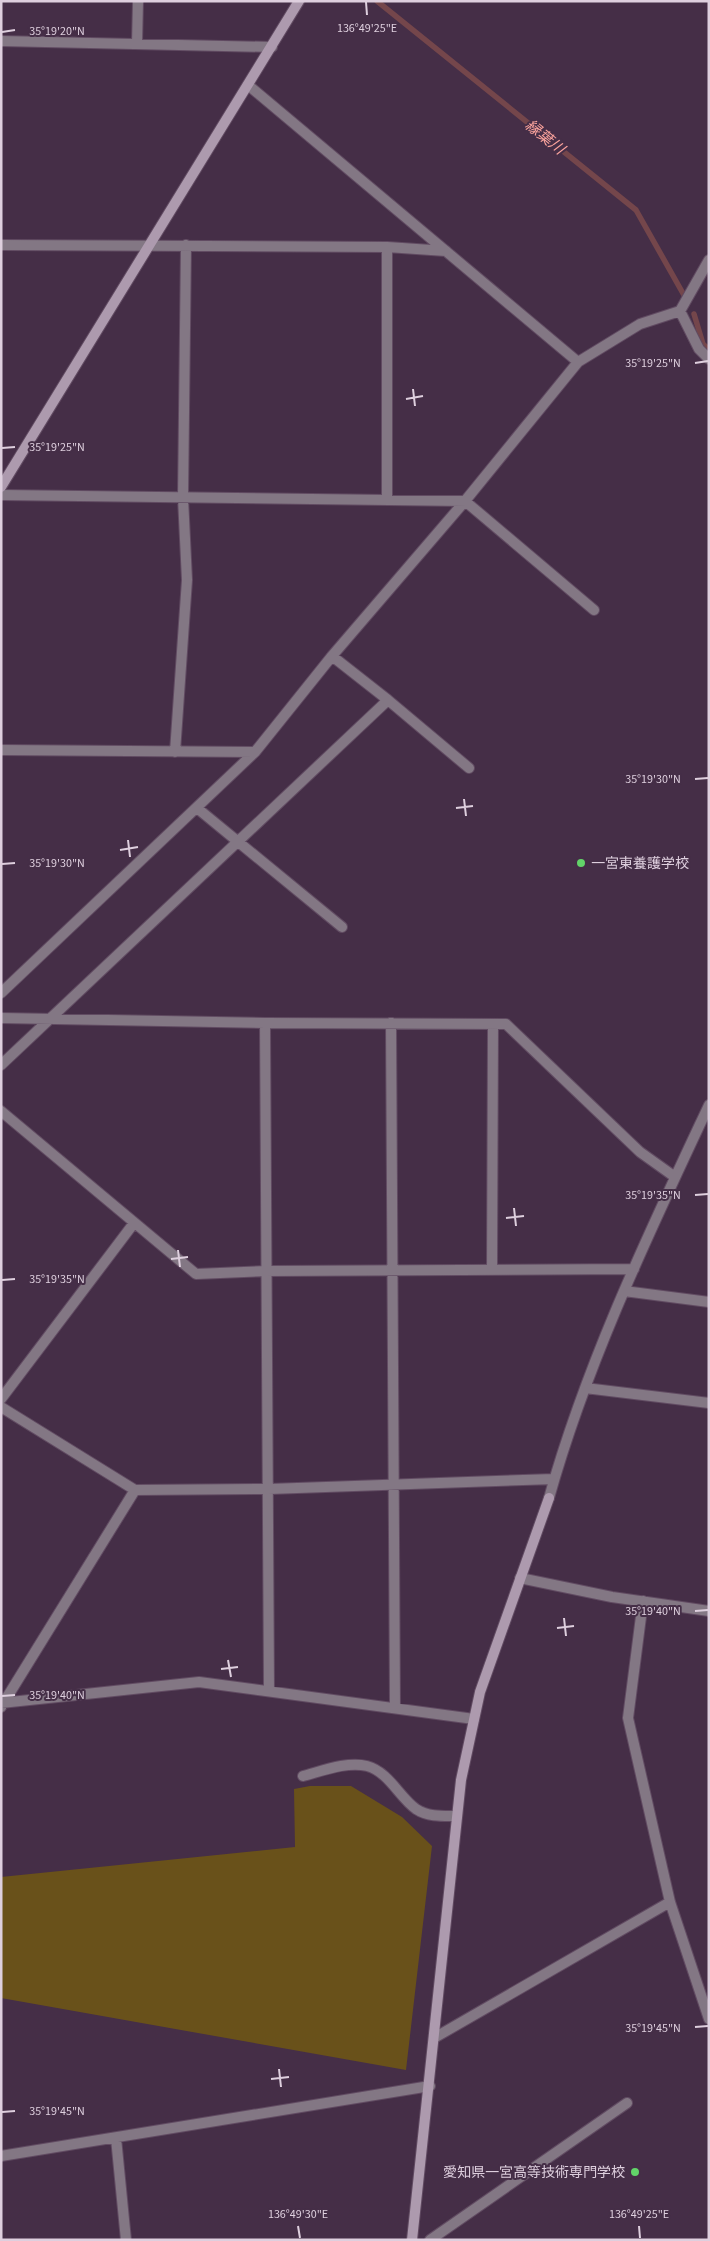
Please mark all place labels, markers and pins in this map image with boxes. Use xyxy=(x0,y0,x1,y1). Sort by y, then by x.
place label: 一宮東養護学校 xyxy=(591,854,689,874)
marker: 一宮東養護学校 xyxy=(575,857,587,869)
place label: 愛知県一宮高等技術専門学校 xyxy=(443,2163,625,2183)
marker: 愛知県一宮高等技術専門学校 xyxy=(629,2166,641,2178)

